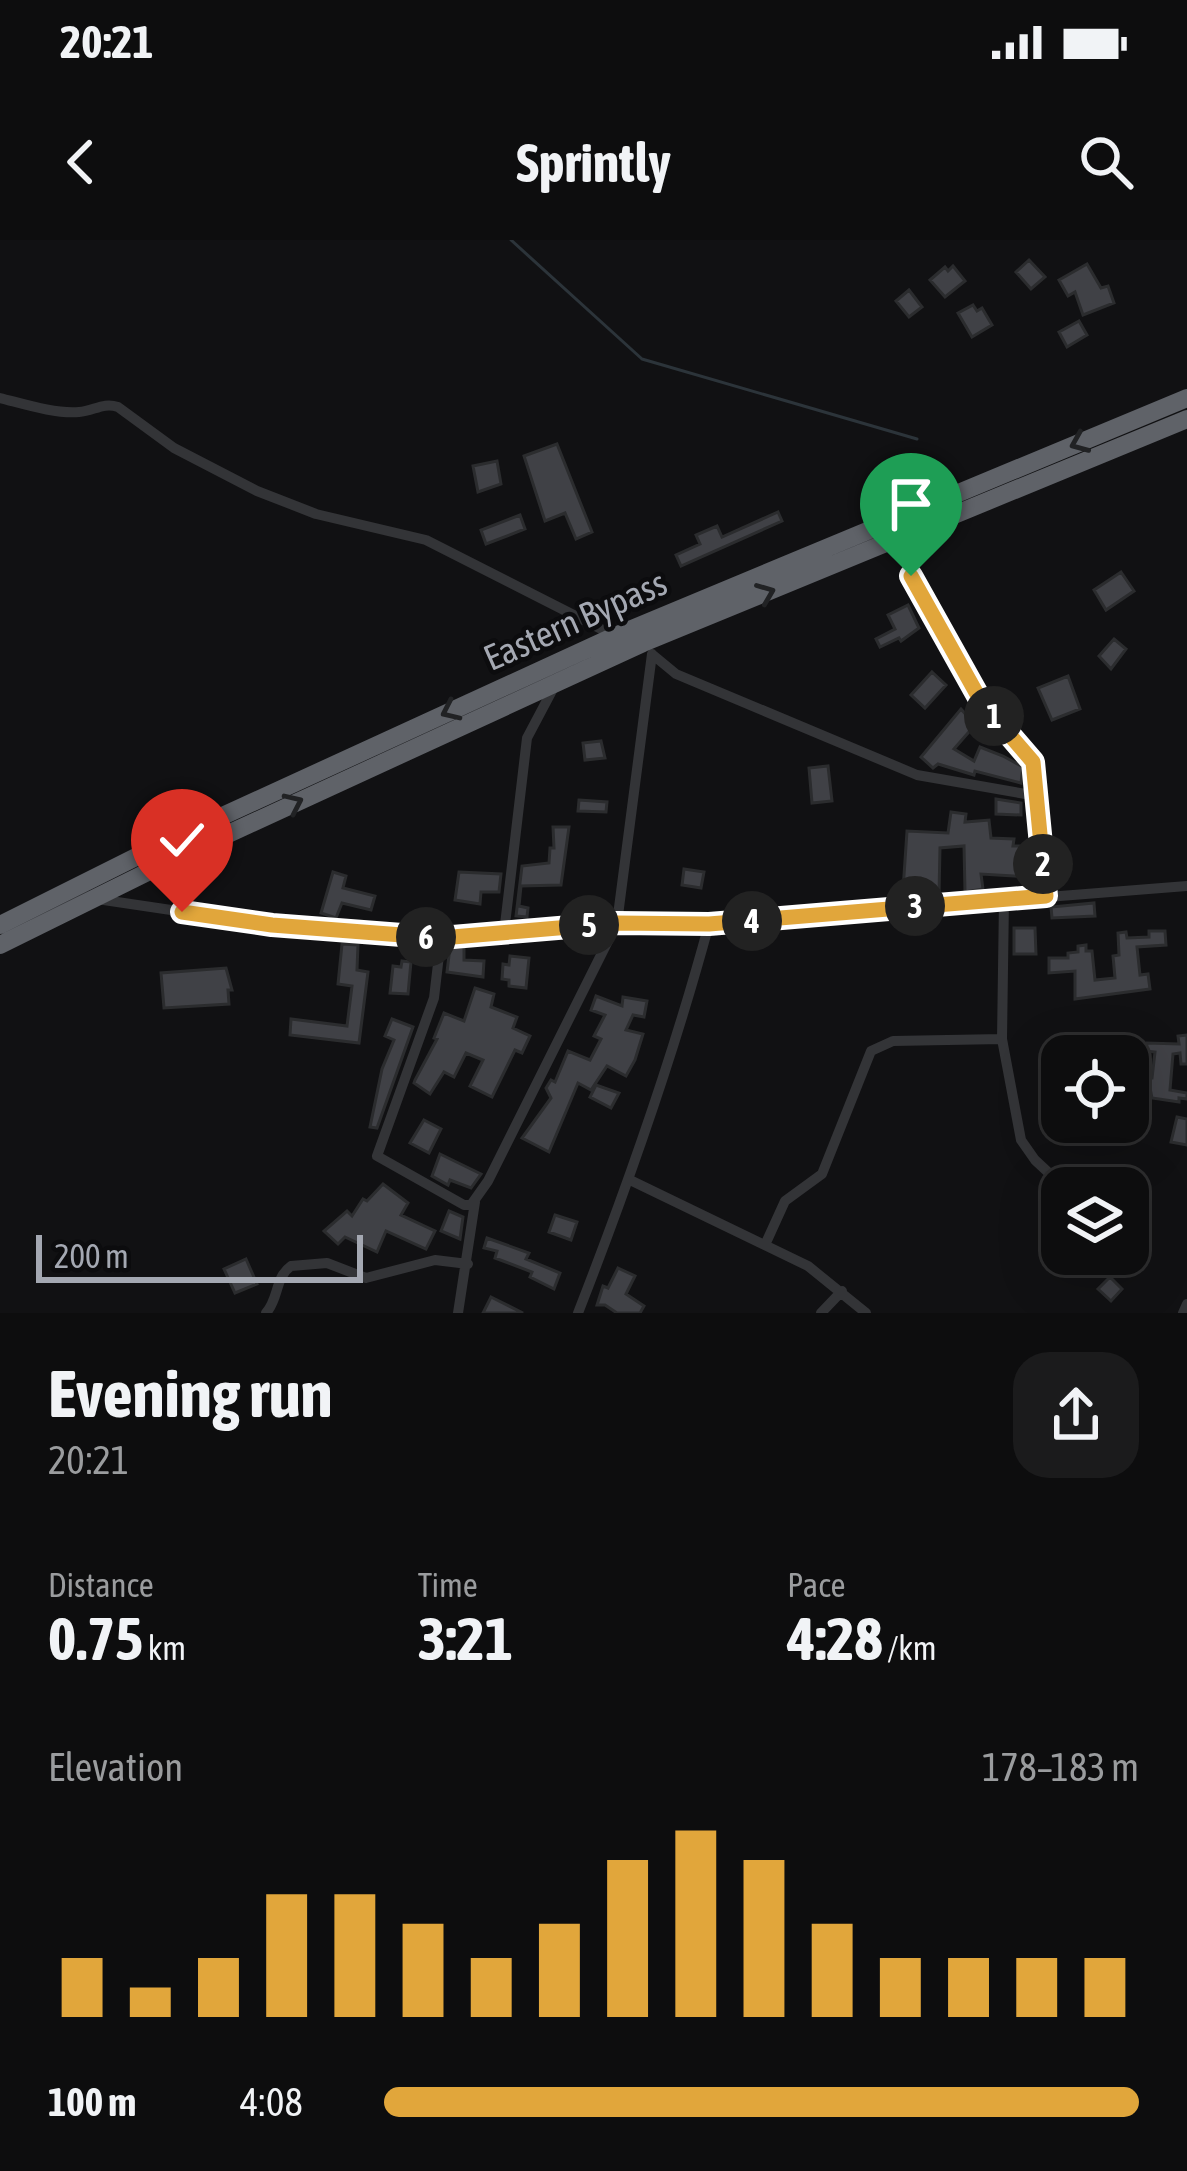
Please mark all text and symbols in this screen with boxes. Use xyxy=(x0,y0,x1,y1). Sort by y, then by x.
text: 20:21 xyxy=(60,16,154,68)
icon: back xyxy=(48,129,114,195)
icon: search xyxy=(1073,129,1139,195)
text: Sprintly xyxy=(516,132,671,193)
one-way arrow xyxy=(1070,429,1091,453)
pin xyxy=(860,453,962,576)
icon: arrive xyxy=(878,471,944,537)
street label: Eastern Bypass xyxy=(477,561,673,679)
one-way arrow xyxy=(754,583,775,607)
pin: 1 xyxy=(964,686,1024,746)
one-way arrow xyxy=(441,697,462,721)
text: 1 xyxy=(986,697,1002,735)
pin xyxy=(131,789,233,912)
one-way arrow xyxy=(282,794,304,818)
icon: check xyxy=(149,807,215,873)
pin: 2 xyxy=(1013,834,1073,894)
text: 2 xyxy=(1035,845,1051,883)
pin: 3 xyxy=(885,876,945,936)
text: 3 xyxy=(907,887,923,925)
pin: 4 xyxy=(722,891,782,951)
pin: 5 xyxy=(559,895,619,955)
text: 4 xyxy=(744,902,760,940)
text: 5 xyxy=(581,906,597,944)
pin: 6 xyxy=(396,907,456,967)
text: 6 xyxy=(418,918,434,956)
map controls xyxy=(1041,1035,1149,1275)
button: locate xyxy=(1041,1035,1149,1143)
button: layers xyxy=(1041,1167,1149,1275)
scale bar xyxy=(36,1229,363,1282)
text: 200 m xyxy=(54,1237,129,1275)
button: share xyxy=(1013,1352,1139,1478)
text: Evening run xyxy=(48,1355,333,1431)
text: 20:21 xyxy=(48,1438,129,1482)
text: Distance xyxy=(48,1566,154,1604)
text: Time xyxy=(418,1566,478,1604)
text: Pace xyxy=(787,1566,845,1604)
text: 0.75 xyxy=(48,1604,143,1673)
text: 3:21 xyxy=(418,1604,513,1673)
text: 4:28 xyxy=(787,1604,883,1673)
text: km xyxy=(143,1629,186,1667)
text: /km xyxy=(883,1629,937,1667)
text: Elevation xyxy=(48,1745,183,1789)
text: 178–183 m xyxy=(982,1745,1139,1789)
text: 100 m xyxy=(48,2080,136,2124)
text: 4:08 xyxy=(240,2080,303,2124)

